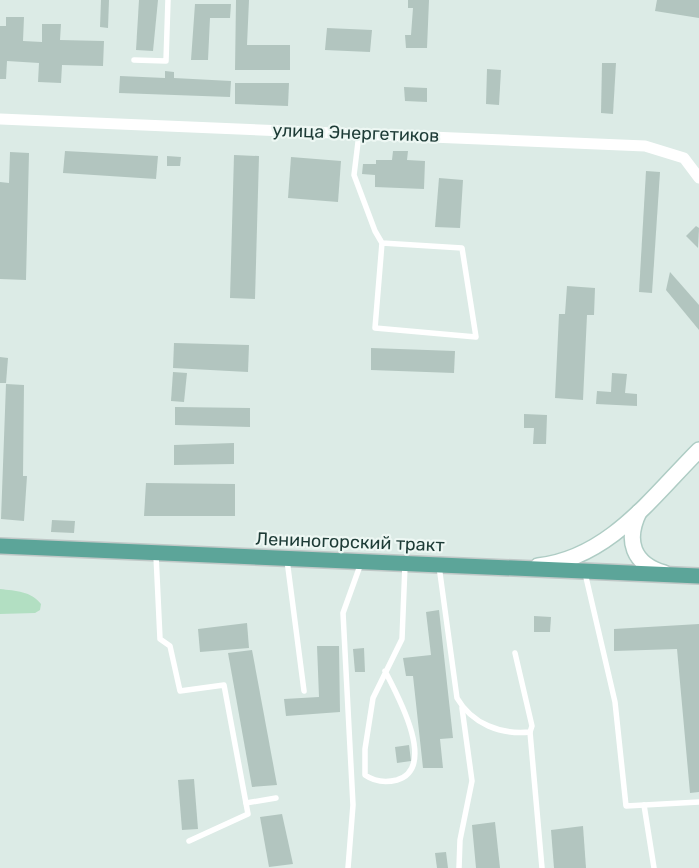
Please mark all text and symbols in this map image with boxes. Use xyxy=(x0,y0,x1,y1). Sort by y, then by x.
street label: улица Энергетиков xyxy=(272,119,440,147)
street label: Лениногорский тракт xyxy=(255,528,445,556)

